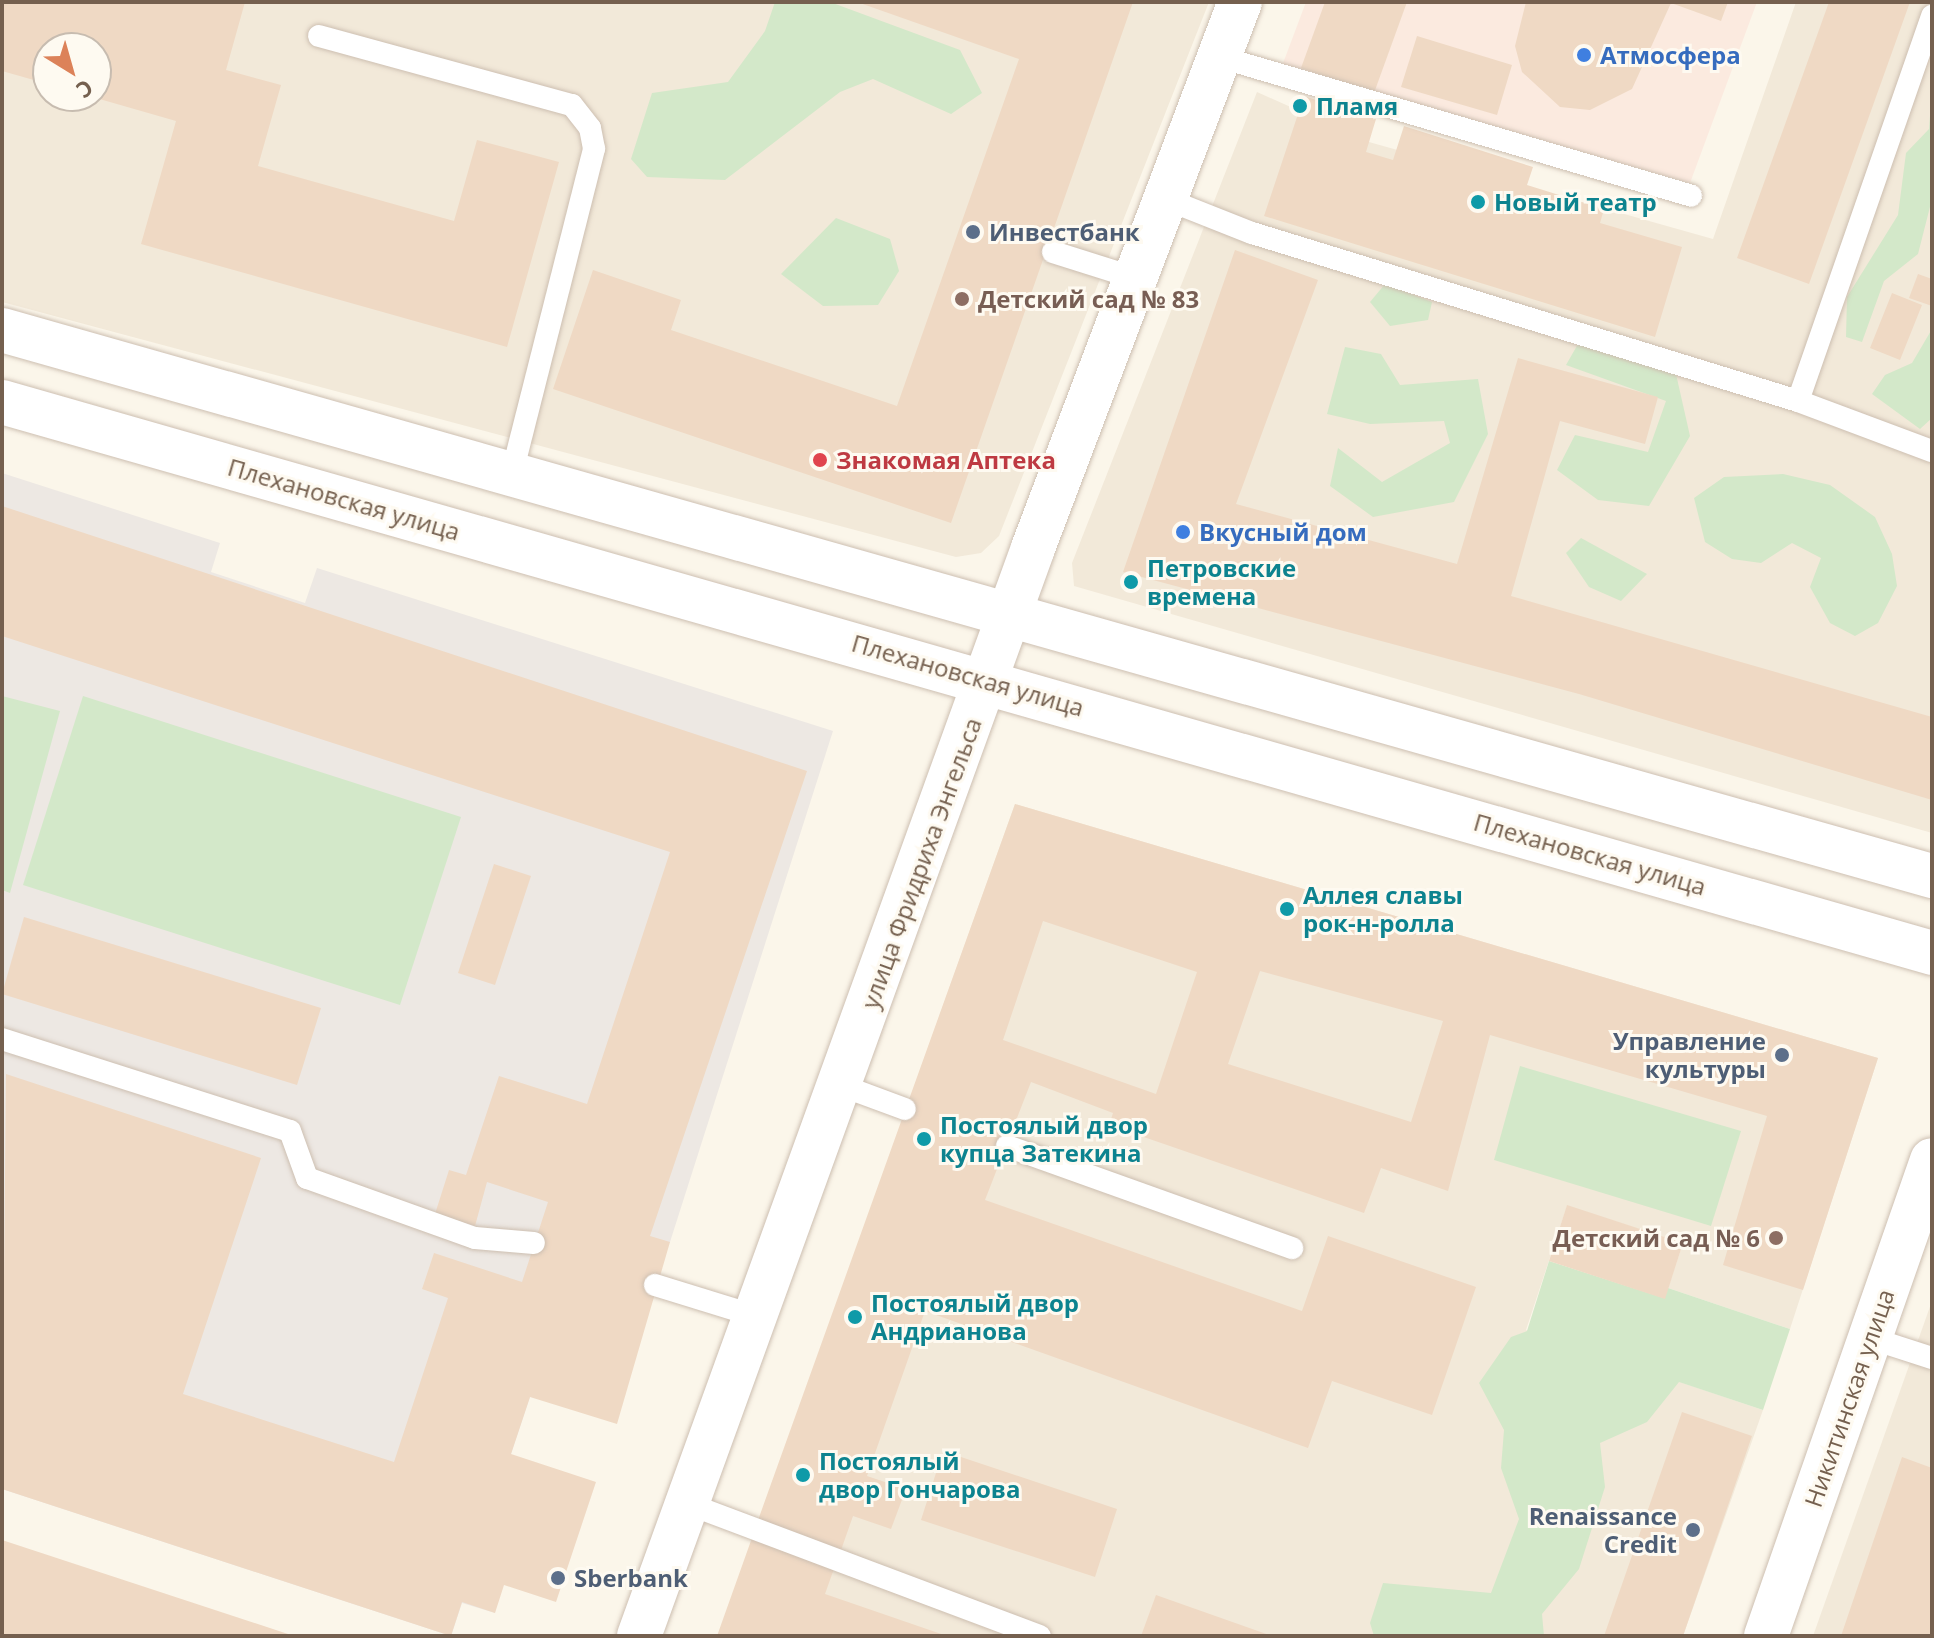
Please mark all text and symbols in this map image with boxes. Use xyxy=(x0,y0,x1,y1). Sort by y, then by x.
north arrow xyxy=(32,32,112,112)
place label: Атмосфера xyxy=(1600,41,1741,69)
marker: Атмосфера xyxy=(1575,46,1593,64)
text: С xyxy=(71,73,100,106)
place label: Пламя xyxy=(1316,92,1398,120)
marker: Пламя xyxy=(1291,97,1309,115)
place label: Новый театр xyxy=(1494,188,1657,216)
marker: Новый театр xyxy=(1469,193,1487,211)
place label: Инвестбанк xyxy=(989,218,1140,246)
marker: Инвестбанк xyxy=(964,223,982,241)
place label: Детский сад № 83 xyxy=(978,285,1199,313)
marker: Детский сад № 83 xyxy=(953,290,971,308)
place label: Знакомая Аптека xyxy=(836,446,1056,474)
marker: Знакомая Аптека xyxy=(811,451,829,469)
street label: Плехановская улица xyxy=(225,452,463,546)
place label: Вкусный дом xyxy=(1199,518,1367,546)
marker: Вкусный дом xyxy=(1174,523,1192,541)
place label: Петровские времена xyxy=(1147,554,1296,610)
marker: Петровские времена xyxy=(1122,573,1140,591)
street label: Плехановская улица xyxy=(849,628,1087,722)
street label: улица Фридриха Энгельса xyxy=(855,714,987,1012)
street label: Плехановская улица xyxy=(1471,807,1709,901)
place label: Аллея славы рок-н-ролла xyxy=(1303,881,1463,937)
marker: Аллея славы рок-н-ролла xyxy=(1278,900,1296,918)
place label: Управление культуры xyxy=(1613,1027,1766,1083)
marker: Управление культуры xyxy=(1773,1046,1791,1064)
place label: Постоялый двор купца Затекина xyxy=(940,1111,1148,1167)
marker: Постоялый двор купца Затекина xyxy=(915,1130,933,1148)
place label: Детский сад № 6 xyxy=(1553,1224,1760,1252)
marker: Детский сад № 6 xyxy=(1767,1229,1785,1247)
street label: Никитинская улица xyxy=(1798,1285,1900,1511)
place label: Постоялый двор Андрианова xyxy=(871,1289,1079,1345)
marker: Постоялый двор Андрианова xyxy=(846,1308,864,1326)
place label: Постоялый двор Гончарова xyxy=(819,1447,1020,1503)
marker: Постоялый двор Гончарова xyxy=(794,1466,812,1484)
place label: Renaissance Credit xyxy=(1529,1502,1677,1558)
marker: Renaissance Credit xyxy=(1684,1521,1702,1539)
place label: Sberbank xyxy=(574,1564,688,1592)
marker: Sberbank xyxy=(549,1569,567,1587)

